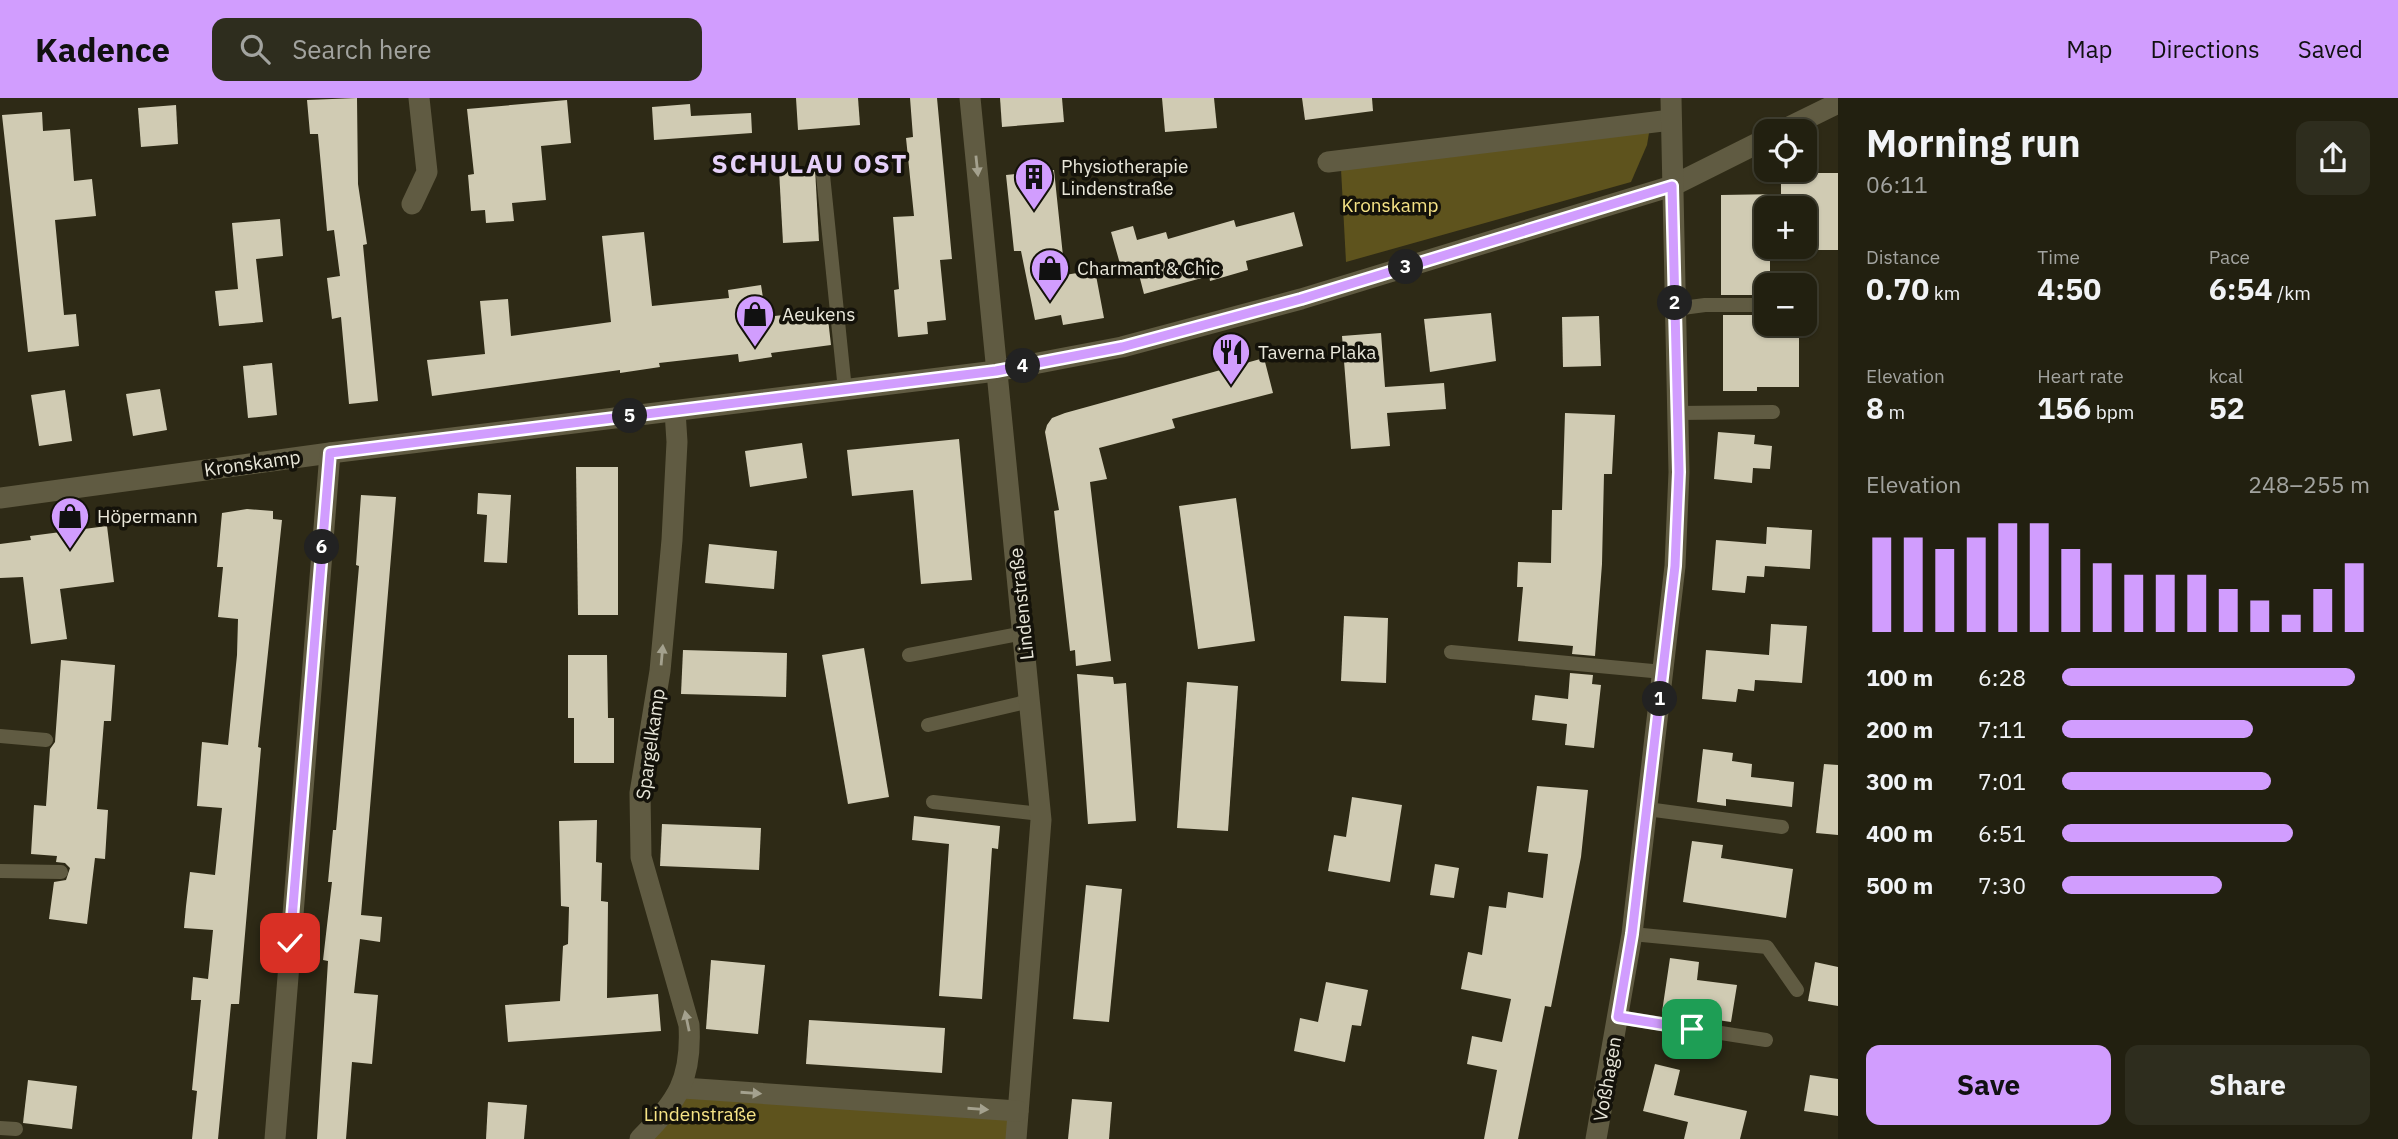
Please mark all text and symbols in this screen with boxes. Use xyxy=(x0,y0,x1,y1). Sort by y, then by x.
search box xyxy=(212,18,702,81)
text: Kadence xyxy=(35,28,170,71)
icon: search xyxy=(236,30,274,68)
text: Search here xyxy=(292,32,432,66)
text: Map xyxy=(2066,33,2112,65)
text: Directions xyxy=(2150,33,2260,65)
text: Saved xyxy=(2298,33,2363,65)
text: Morning run xyxy=(1866,118,2081,167)
map controls xyxy=(1754,119,1817,336)
button: locate xyxy=(1754,119,1817,182)
button: share xyxy=(2296,121,2370,195)
district label: SCHULAU OST xyxy=(712,146,908,180)
place label: Physiotherapie Lindenstraße xyxy=(1061,154,1188,200)
one-way arrow xyxy=(972,155,983,177)
building icon: Physiotherapie Lindenstraße xyxy=(1013,156,1055,211)
text: 06:11 xyxy=(1866,169,1928,199)
park label: Kronskamp xyxy=(1341,193,1439,217)
button: + xyxy=(1754,196,1817,259)
text: Distance xyxy=(1866,245,1940,269)
text: Time xyxy=(2037,245,2080,269)
text: Pace xyxy=(2209,245,2250,269)
shop icon: Charmant & Chic xyxy=(1029,247,1071,302)
pin: 3 xyxy=(1388,250,1424,284)
text: 3 xyxy=(1400,254,1411,278)
place label: Charmant & Chic xyxy=(1077,256,1220,280)
text: 0.70 xyxy=(1866,269,1929,308)
text: 4:50 xyxy=(2037,269,2101,308)
text: 6:54 xyxy=(2209,269,2273,308)
button: − xyxy=(1754,273,1817,336)
text: km xyxy=(1929,281,1960,305)
text: /km xyxy=(2273,281,2311,305)
pin: 2 xyxy=(1658,286,1692,320)
text: 2 xyxy=(1669,290,1680,314)
shop icon: Aeukens xyxy=(734,293,776,348)
place label: Aeukens xyxy=(782,302,856,326)
restaurant icon: Taverna Plaka xyxy=(1210,331,1252,386)
place label: Taverna Plaka xyxy=(1258,340,1376,364)
pin: 4 xyxy=(1006,348,1040,384)
text: 4 xyxy=(1017,353,1028,377)
text: Elevation xyxy=(1866,364,1945,388)
text: Heart rate xyxy=(2037,364,2124,388)
text: kcal xyxy=(2209,364,2243,388)
text: 8 xyxy=(1866,388,1884,427)
text: 156 xyxy=(2037,388,2091,427)
text: 52 xyxy=(2209,388,2245,427)
pin: 5 xyxy=(612,398,648,434)
text: m xyxy=(1884,400,1905,424)
text: bpm xyxy=(2091,400,2134,424)
text: 5 xyxy=(624,403,635,427)
street label: Kronskamp xyxy=(202,444,302,482)
text: Elevation xyxy=(1866,469,1961,499)
text: 248–255 m xyxy=(2248,469,2370,499)
shop icon: Höpermann xyxy=(49,495,91,550)
place label: Höpermann xyxy=(97,504,198,528)
pin: 6 xyxy=(304,530,340,564)
text: 6 xyxy=(316,534,327,558)
street label: Lindenstraße xyxy=(1003,547,1039,661)
one-way arrow xyxy=(657,643,668,665)
text: 100 m xyxy=(1866,662,1933,692)
text: 6:28 xyxy=(1978,662,2026,692)
pin: 1 xyxy=(1642,682,1678,716)
text: 1 xyxy=(1654,686,1665,710)
street label: Spargelkamp xyxy=(630,687,670,801)
text: 200 m xyxy=(1866,714,1933,744)
text: 7:11 xyxy=(1978,714,2026,744)
text: 300 m xyxy=(1866,766,1933,796)
text: 7:01 xyxy=(1978,766,2026,796)
text: 400 m xyxy=(1866,818,1933,848)
text: 6:51 xyxy=(1978,818,2026,848)
text: 500 m xyxy=(1866,870,1933,900)
text: 7:30 xyxy=(1978,870,2026,900)
pin xyxy=(260,913,320,973)
icon: check xyxy=(271,924,309,962)
pin xyxy=(1662,999,1722,1059)
one-way arrow xyxy=(681,1010,692,1032)
icon: arrive xyxy=(1673,1010,1711,1048)
street label: Voßhagen xyxy=(1588,1035,1626,1123)
button: Save xyxy=(1866,1045,2111,1125)
button: Share xyxy=(2125,1045,2370,1125)
one-way arrow xyxy=(740,1088,762,1099)
park label: Lindenstraße xyxy=(644,1102,756,1126)
one-way arrow xyxy=(967,1103,989,1114)

